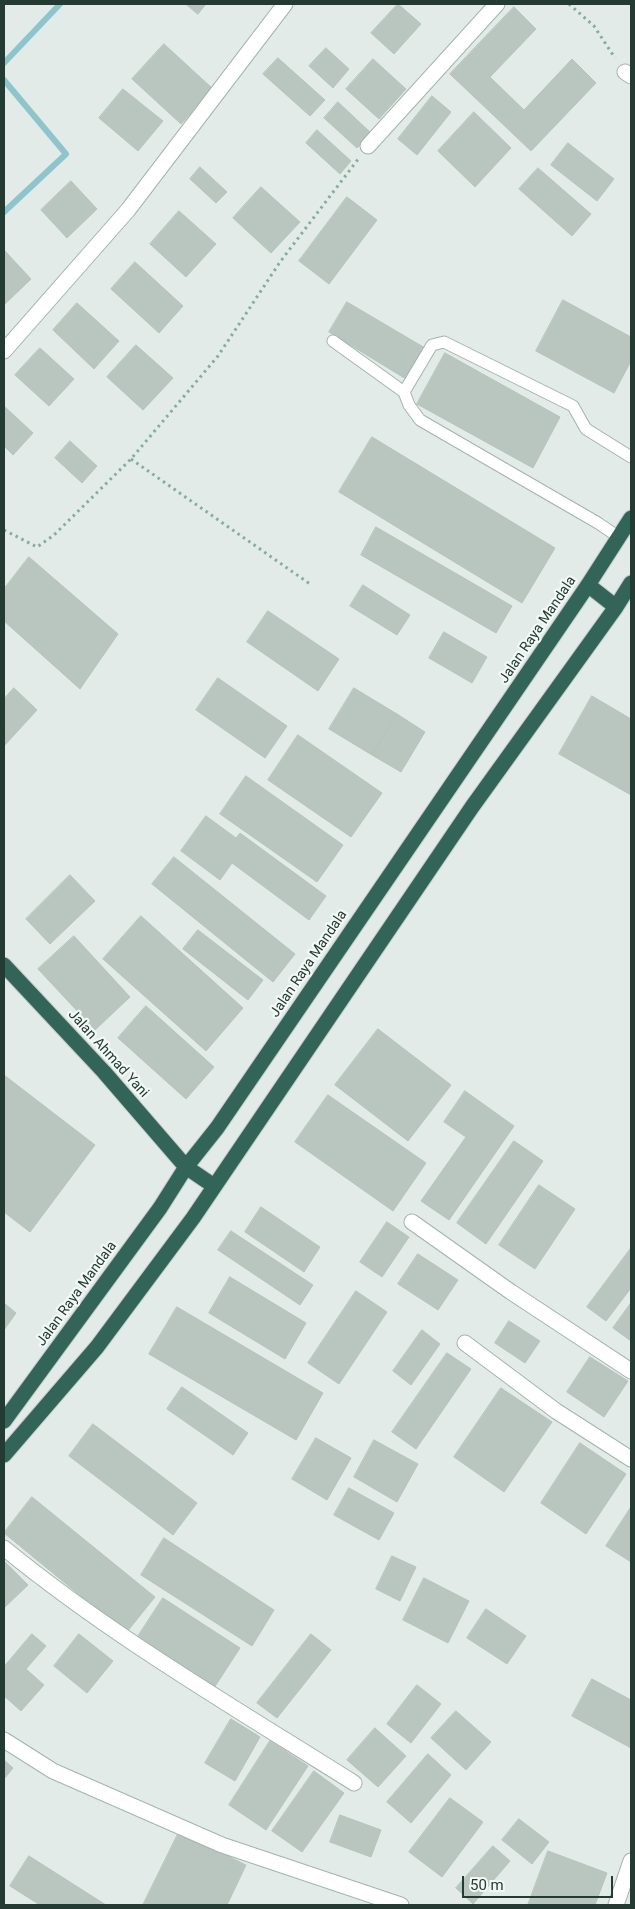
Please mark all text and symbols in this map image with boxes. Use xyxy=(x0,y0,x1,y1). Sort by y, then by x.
street label: Jalan Raya Mandala xyxy=(496,573,580,687)
street label: Jalan Raya Mandala xyxy=(267,907,351,1021)
street label: Jalan Ahmad Yani xyxy=(64,1007,152,1101)
street label: Jalan Raya Mandala xyxy=(33,1238,121,1350)
scale bar xyxy=(465,1866,616,1898)
text: 50 m xyxy=(470,1876,504,1894)

